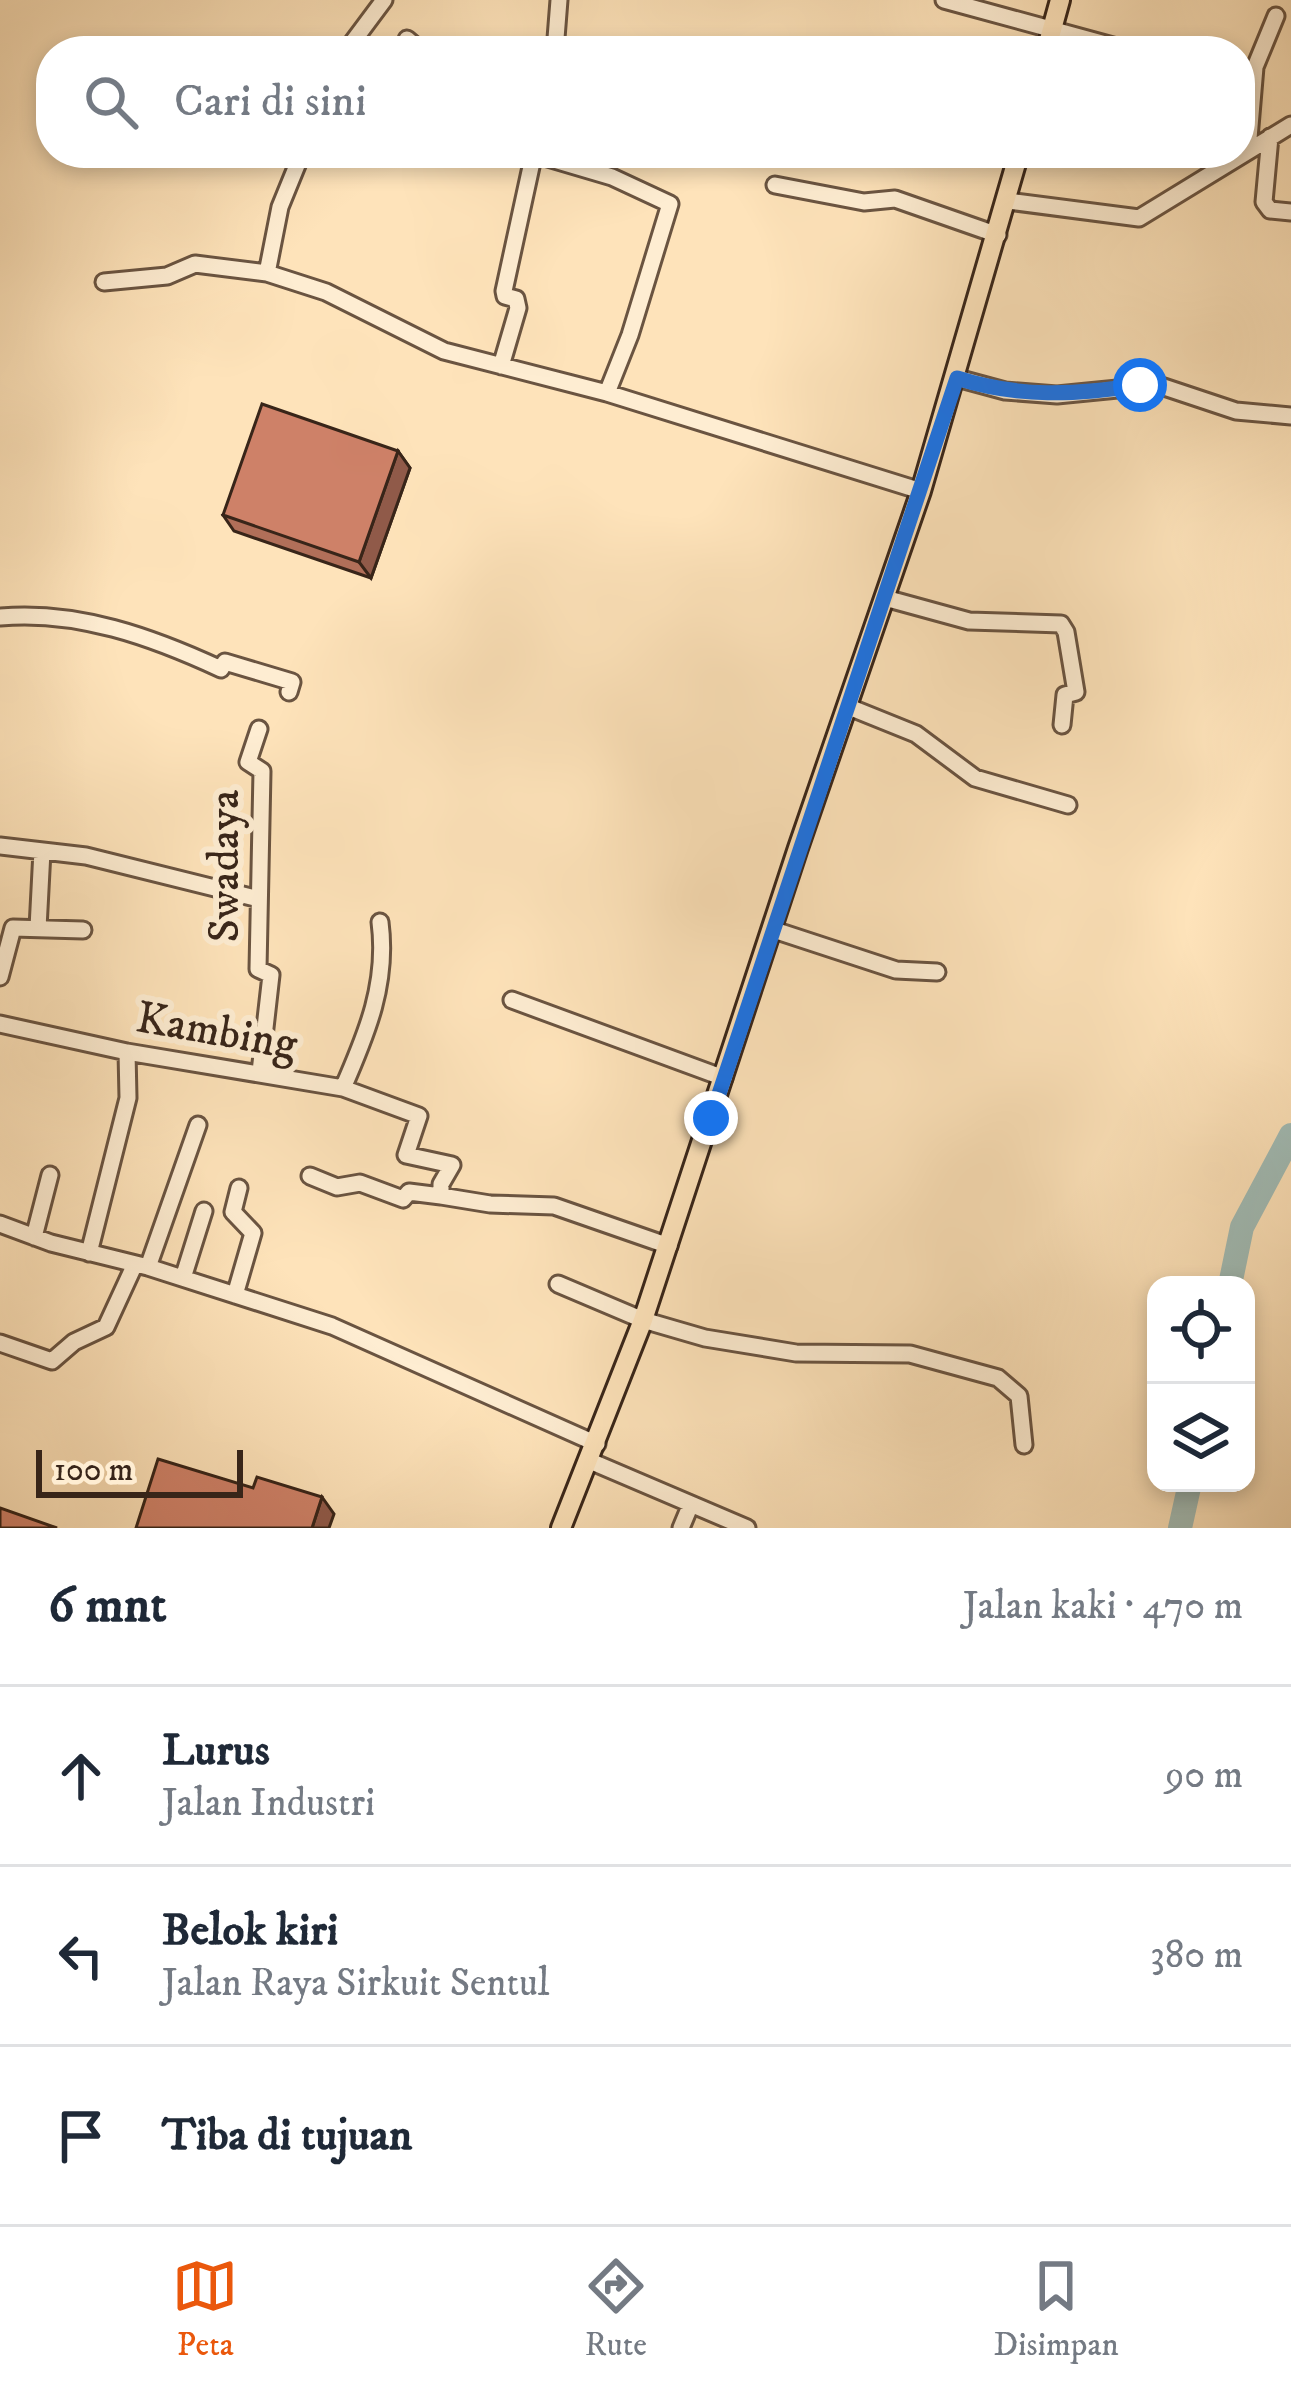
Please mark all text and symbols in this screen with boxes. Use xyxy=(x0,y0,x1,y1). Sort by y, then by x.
search box xyxy=(36,36,1255,168)
icon: search xyxy=(78,69,144,135)
text: Cari di sini xyxy=(174,74,366,130)
route start xyxy=(1113,358,1167,412)
street label: Swadaya xyxy=(197,790,253,942)
street label: Kambing xyxy=(132,990,301,1074)
route end xyxy=(684,1091,738,1145)
map controls xyxy=(1147,1276,1255,1492)
button: locate xyxy=(1147,1276,1255,1384)
button: layers xyxy=(1147,1384,1255,1492)
scale bar xyxy=(36,1444,243,1497)
text: 100 m xyxy=(54,1450,133,1491)
text: 6 mnt xyxy=(48,1574,167,1638)
text: Jalan kaki · 470 m xyxy=(963,1582,1243,1631)
text: Lurus xyxy=(162,1723,270,1779)
icon: ahead xyxy=(48,1743,114,1809)
text: 90 m xyxy=(1165,1751,1243,1800)
text: Jalan Industri xyxy=(162,1779,375,1828)
text: Belok kiri xyxy=(162,1903,338,1959)
icon: left xyxy=(48,1923,114,1989)
text: 380 m xyxy=(1150,1931,1243,1980)
text: Jalan Raya Sirkuit Sentul xyxy=(162,1959,549,2008)
icon: arrive xyxy=(48,2103,114,2169)
text: Tiba di tujuan xyxy=(162,2108,412,2164)
tab: Peta xyxy=(172,2253,238,2366)
tab: Rute xyxy=(583,2253,649,2366)
tab: Disimpan xyxy=(993,2253,1119,2366)

